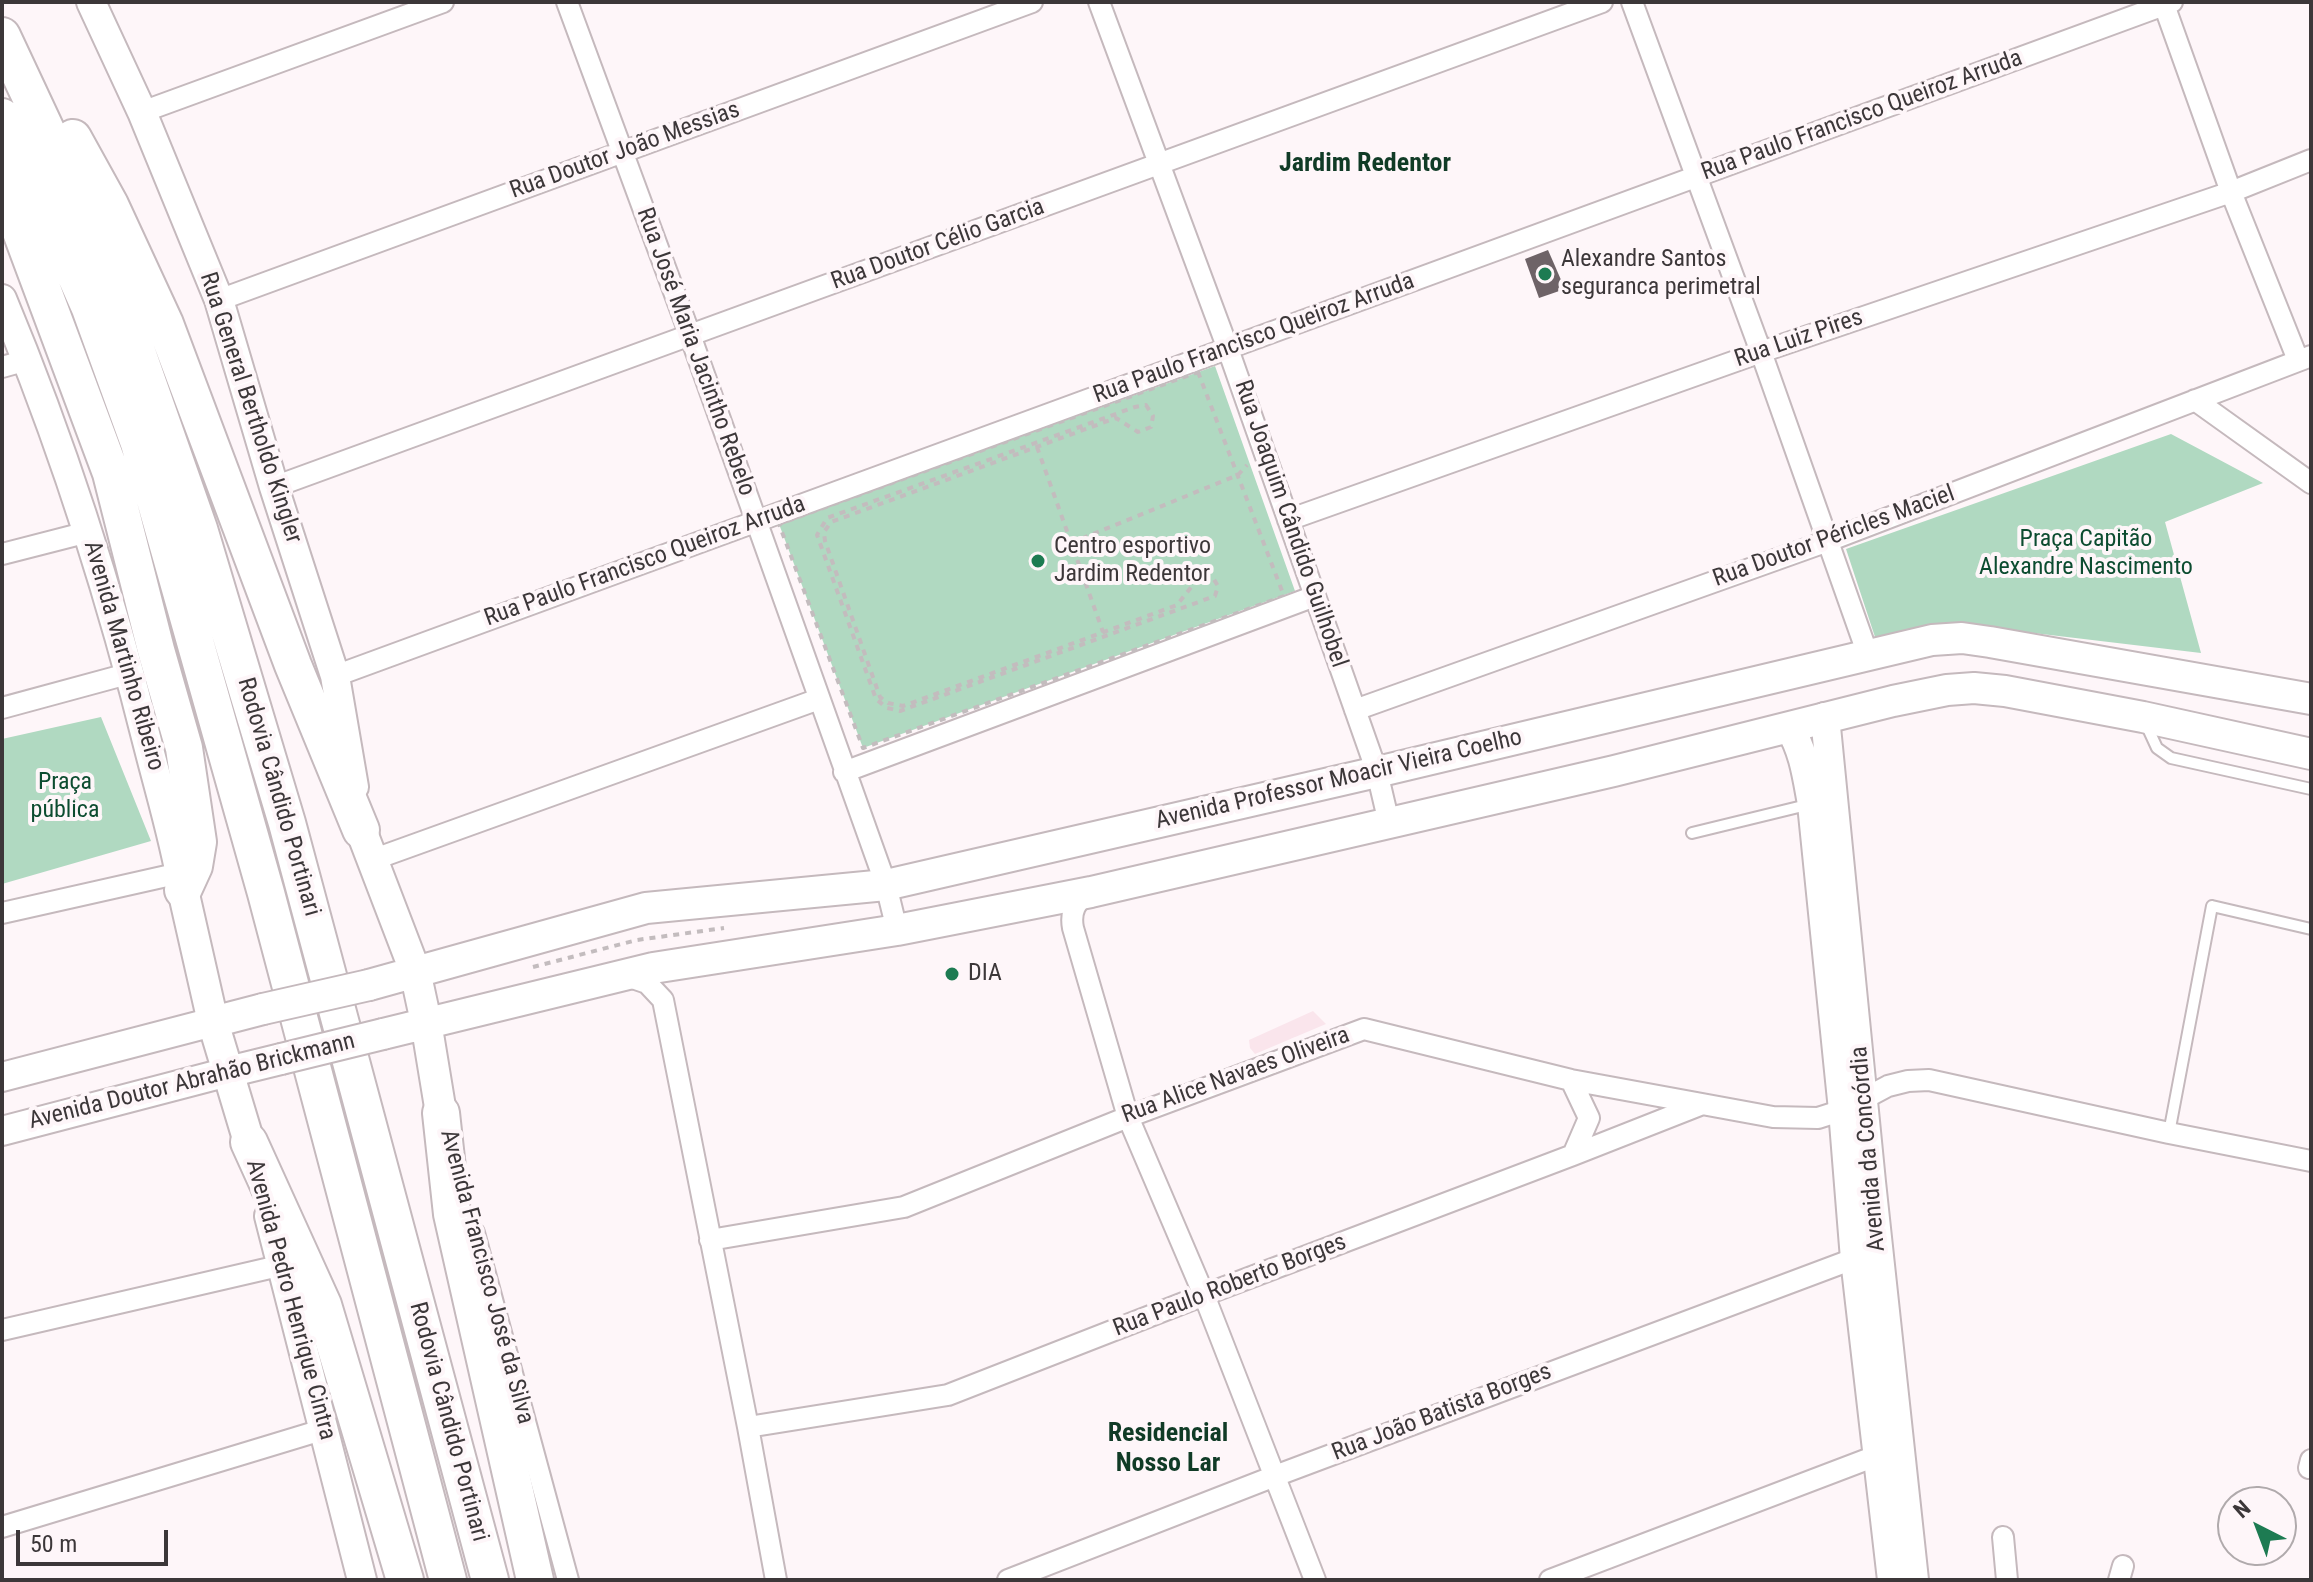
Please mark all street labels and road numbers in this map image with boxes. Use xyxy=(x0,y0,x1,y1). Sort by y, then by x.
street label: Rua Paulo Francisco Queiroz Arruda xyxy=(1698,44,2026,188)
street label: Rua Doutor João Messias xyxy=(506,96,744,206)
street label: Rua Doutor Célio Garcia xyxy=(827,193,1049,297)
street label: Rua José Maria Jacintho Rebelo xyxy=(629,204,761,500)
street label: Rua Paulo Francisco Queiroz Arruda xyxy=(1090,267,1418,411)
street label: Rua General Bertholdo Kingler xyxy=(193,269,307,547)
street label: Rua Luiz Pires xyxy=(1731,304,1867,374)
street label: Rua Joaquim Cândido Guilhobel xyxy=(1227,377,1353,671)
street label: Rua Doutor Péricles Maciel xyxy=(1709,480,1959,594)
street label: Rua Paulo Francisco Queiroz Arruda xyxy=(481,490,809,634)
street label: Avenida Martinho Ribeiro xyxy=(76,538,170,774)
street label: Rodovia Cândido Portinari xyxy=(230,675,326,919)
street label: Avenida Professor Moacir Vieira Coelho xyxy=(1153,724,1525,836)
street label: Rua Alice Navaes Oliveira xyxy=(1118,1021,1354,1131)
street label: Avenida Doutor Abrahão Brickmann xyxy=(26,1028,358,1136)
street label: Avenida da Concórdia xyxy=(1846,1045,1892,1253)
street label: Avenida Francisco José da Silva xyxy=(433,1127,539,1427)
street label: Avenida Pedro Henrique Cintra xyxy=(239,1157,341,1443)
street label: Rua Paulo Roberto Borges xyxy=(1109,1228,1351,1344)
street label: Rodovia Cândido Portinari xyxy=(402,1299,494,1545)
street label: Rua João Batista Borges xyxy=(1328,1358,1556,1468)

